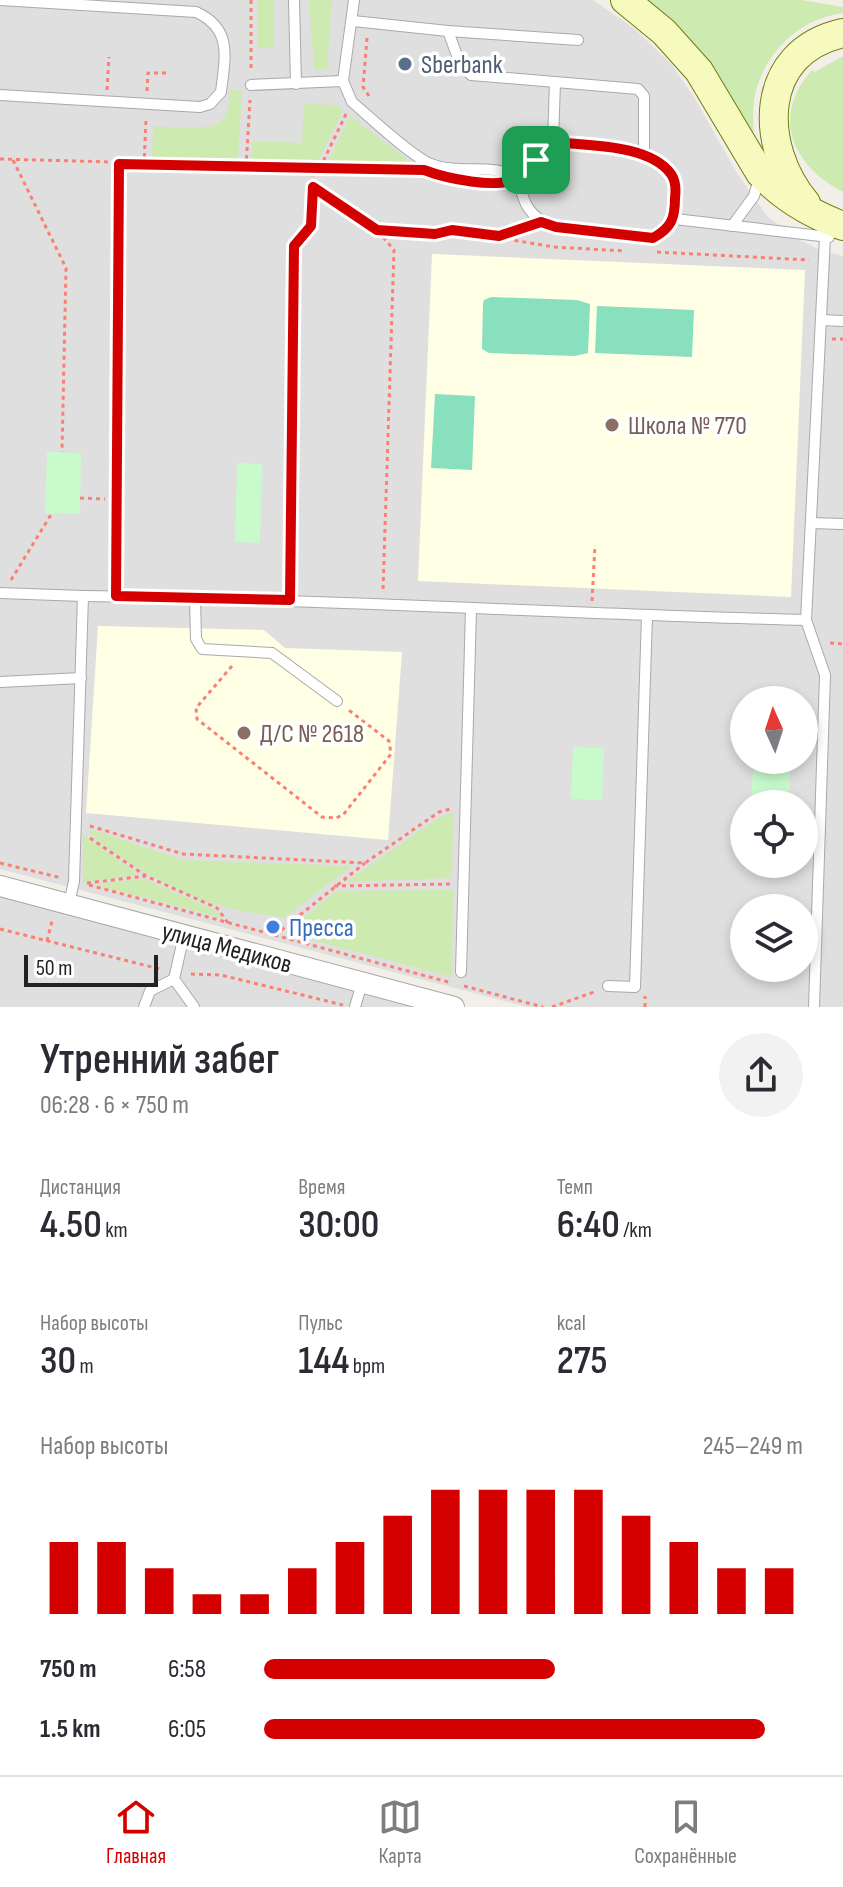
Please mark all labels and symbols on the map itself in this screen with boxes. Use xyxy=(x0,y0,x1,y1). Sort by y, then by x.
place label: Sberbank xyxy=(421,50,503,81)
marker: Sberbank xyxy=(396,55,414,73)
pin xyxy=(502,126,570,194)
place label: Школа № 770 xyxy=(628,411,747,442)
marker: Школа № 770 xyxy=(603,416,621,434)
north arrow xyxy=(730,686,818,774)
place label: Д/C № 2618 xyxy=(260,719,364,750)
marker: Д/C № 2618 xyxy=(235,724,253,742)
place label: Пресса xyxy=(289,913,354,944)
street label: улица Медиков xyxy=(158,916,295,981)
marker: Пресса xyxy=(264,918,282,936)
scale bar xyxy=(24,951,158,987)

